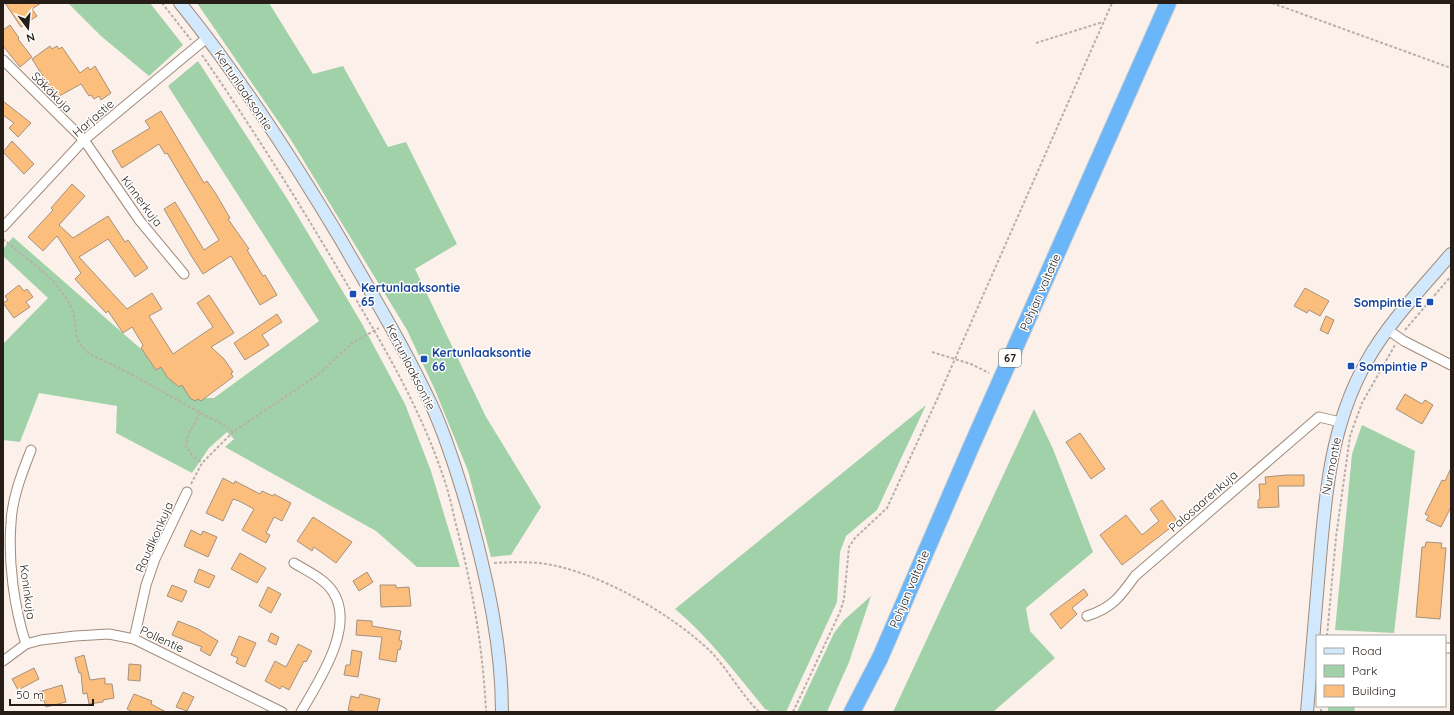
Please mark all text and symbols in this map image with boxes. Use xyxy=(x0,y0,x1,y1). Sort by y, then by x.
north arrow xyxy=(8,8,48,48)
text: N xyxy=(25,30,37,45)
street label: Kertunlaaksontie xyxy=(211,47,277,133)
street label: Säkäkuja xyxy=(29,69,75,115)
street label: Harjastie xyxy=(69,96,117,140)
street label: Kinnerkuja xyxy=(118,173,166,229)
street label: Pohjan valtatie xyxy=(1016,251,1064,333)
place label: Kertunlaaksontie 65 xyxy=(361,280,460,309)
marker: Kertunlaaksontie 65 xyxy=(348,289,358,299)
place label: Sompintie E xyxy=(1354,295,1422,310)
marker: Sompintie E xyxy=(1425,297,1435,307)
street label: Kertunlaaksontie xyxy=(383,322,439,413)
place label: Kertunlaaksontie 66 xyxy=(432,345,531,374)
road number: 67 xyxy=(999,349,1021,367)
marker: Kertunlaaksontie 66 xyxy=(419,354,429,364)
place label: Sompintie P xyxy=(1359,359,1428,374)
marker: Sompintie P xyxy=(1346,361,1356,371)
street label: Nurmontie xyxy=(1318,436,1344,496)
street label: Palosaarenkuja xyxy=(1165,467,1241,535)
street label: Raudikonkuja xyxy=(132,499,176,575)
street label: Pohjan valtatie xyxy=(886,548,932,630)
street label: Koninkuja xyxy=(17,564,39,620)
street label: Pollentie xyxy=(138,622,187,656)
legend xyxy=(1316,635,1446,707)
text: Road xyxy=(1352,643,1382,658)
text: Park xyxy=(1352,663,1377,678)
scale bar xyxy=(10,681,93,707)
text: Building xyxy=(1352,683,1396,698)
text: 50 m xyxy=(16,687,44,702)

